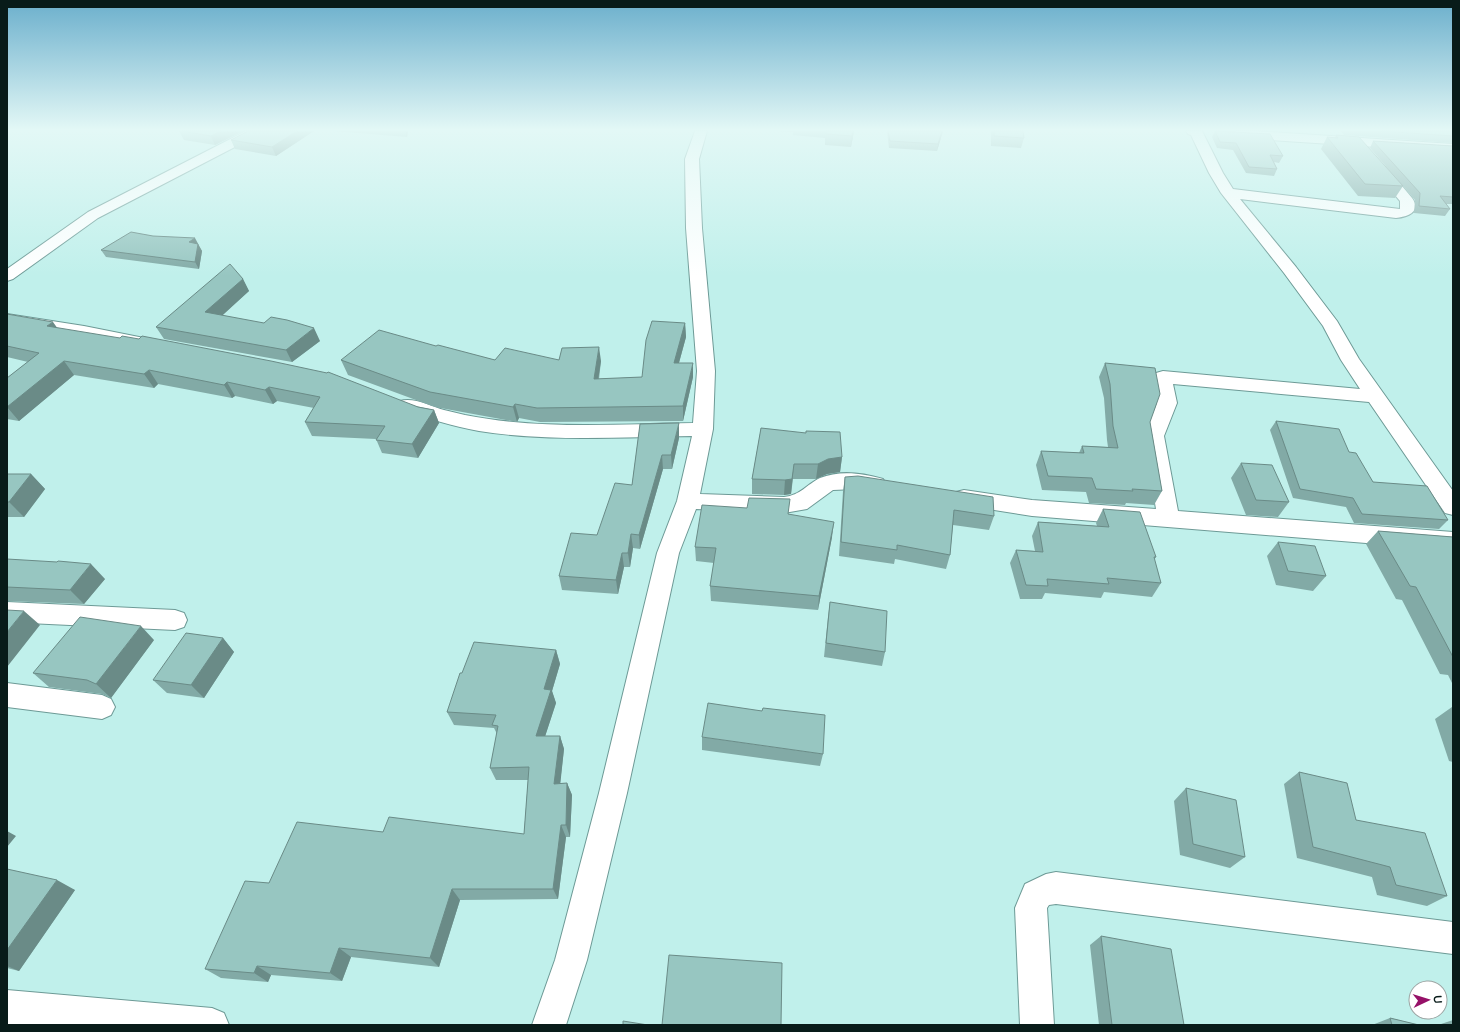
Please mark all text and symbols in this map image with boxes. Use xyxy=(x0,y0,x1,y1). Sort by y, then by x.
north arrow xyxy=(1408,980,1448,1020)
text: U xyxy=(1431,995,1444,1004)

